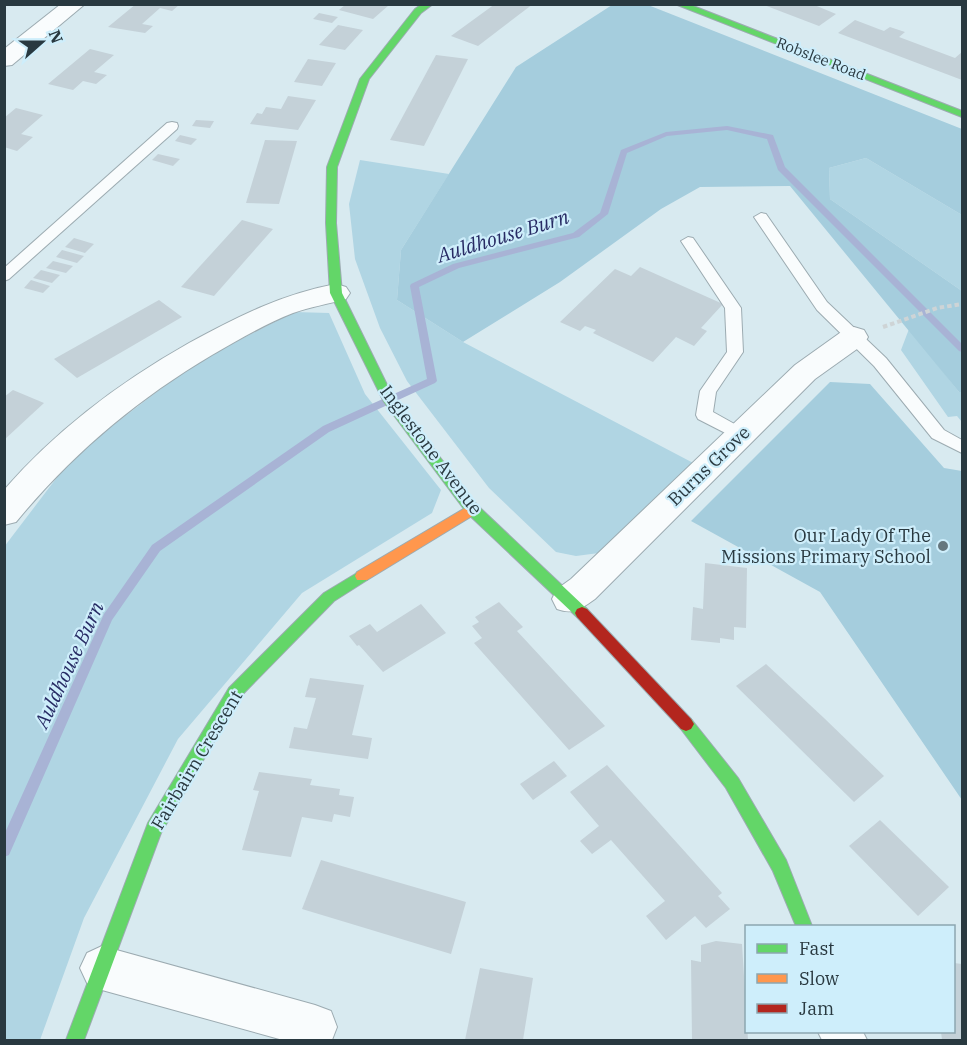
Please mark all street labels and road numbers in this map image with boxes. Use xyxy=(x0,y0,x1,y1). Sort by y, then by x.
street label: Robslee Road xyxy=(774,33,869,84)
street label: Inglestone Avenue xyxy=(375,380,488,519)
street label: Burns Grove xyxy=(663,421,755,511)
street label: Fairbairn Crescent xyxy=(146,686,247,834)

